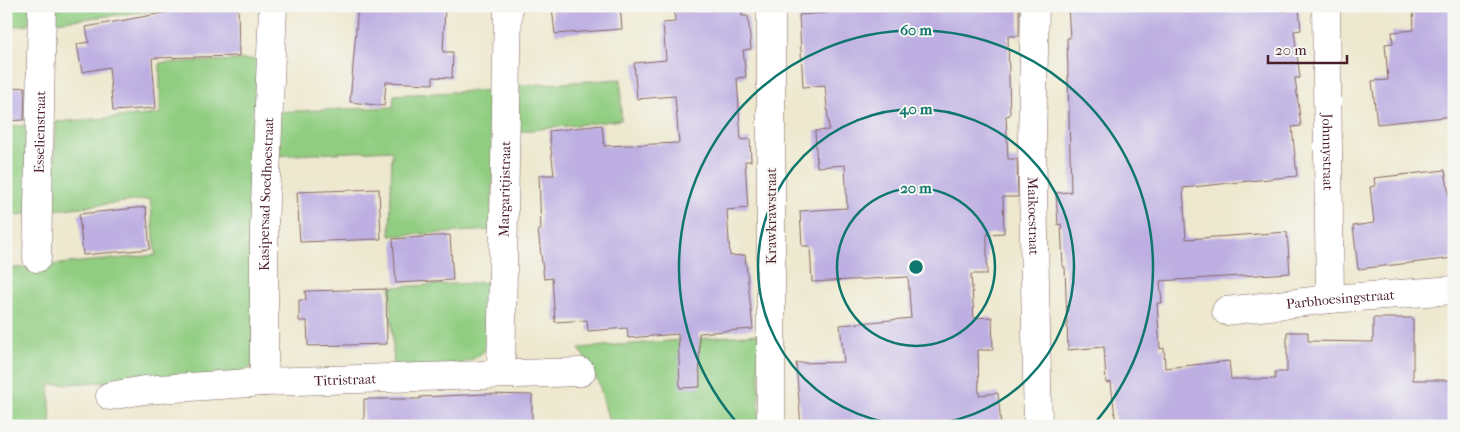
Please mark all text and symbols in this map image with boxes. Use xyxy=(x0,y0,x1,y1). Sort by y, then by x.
text: 60 m xyxy=(900,21,933,39)
scale bar xyxy=(1268,32,1346,64)
text: 20 m xyxy=(1275,41,1307,59)
street label: Esselienstraat xyxy=(30,90,49,174)
text: 40 m xyxy=(899,100,933,118)
street label: Johnnystraat xyxy=(1319,112,1337,191)
street label: Kasipersad Soedhoestraat xyxy=(256,117,277,271)
street label: Margaritjistraat xyxy=(495,141,514,237)
street label: Krawkrawstraat xyxy=(763,168,780,264)
street label: Maikoestraat xyxy=(1024,176,1043,255)
text: 20 m xyxy=(900,179,932,197)
centre of rings xyxy=(907,258,925,276)
street label: Parbhoesingstraat xyxy=(1285,286,1395,313)
street label: Titristraat xyxy=(314,370,377,389)

